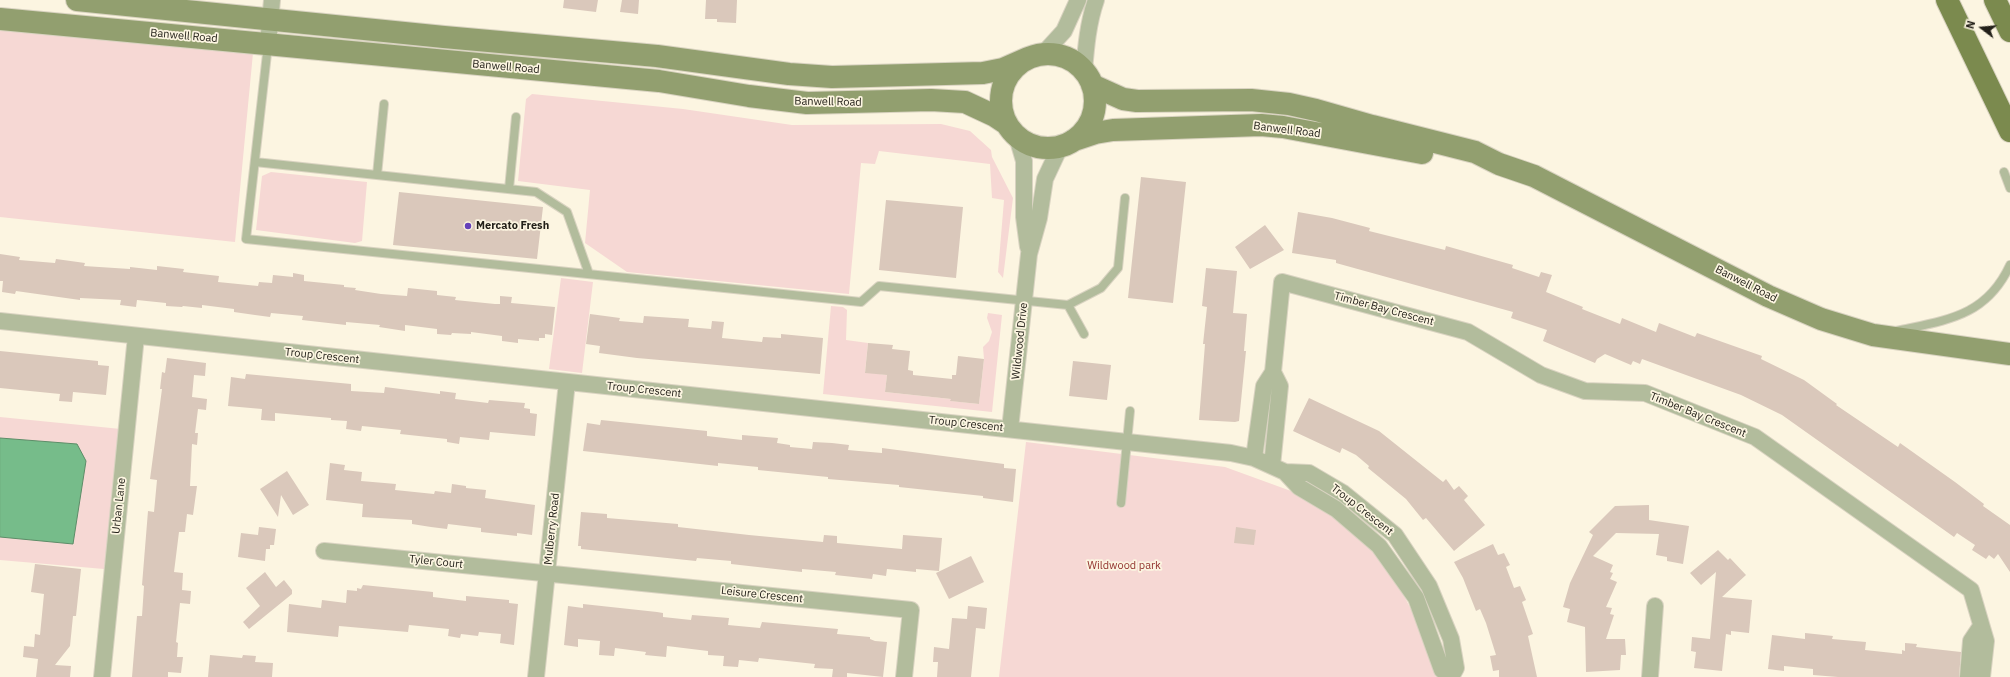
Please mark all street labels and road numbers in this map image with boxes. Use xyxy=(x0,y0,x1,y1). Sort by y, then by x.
street label: Banwell Road xyxy=(150,26,218,46)
street label: Banwell Road xyxy=(472,57,540,77)
street label: Banwell Road xyxy=(794,95,862,109)
street label: Banwell Road xyxy=(1253,119,1321,141)
street label: Banwell Road xyxy=(1713,263,1779,305)
street label: Timber Bay Crescent xyxy=(1333,289,1435,329)
street label: Wildwood Drive xyxy=(1009,302,1031,380)
street label: Troup Crescent xyxy=(284,346,360,366)
street label: Troup Crescent xyxy=(606,380,682,400)
street label: Timber Bay Crescent xyxy=(1648,390,1748,440)
street label: Troup Crescent xyxy=(928,414,1004,434)
street label: Urban Lane xyxy=(109,477,129,535)
street label: Troup Crescent xyxy=(1328,482,1396,538)
street label: Mulberry Road xyxy=(542,492,562,566)
street label: Tyler Court xyxy=(408,553,464,571)
street label: Leisure Crescent xyxy=(720,584,804,606)

